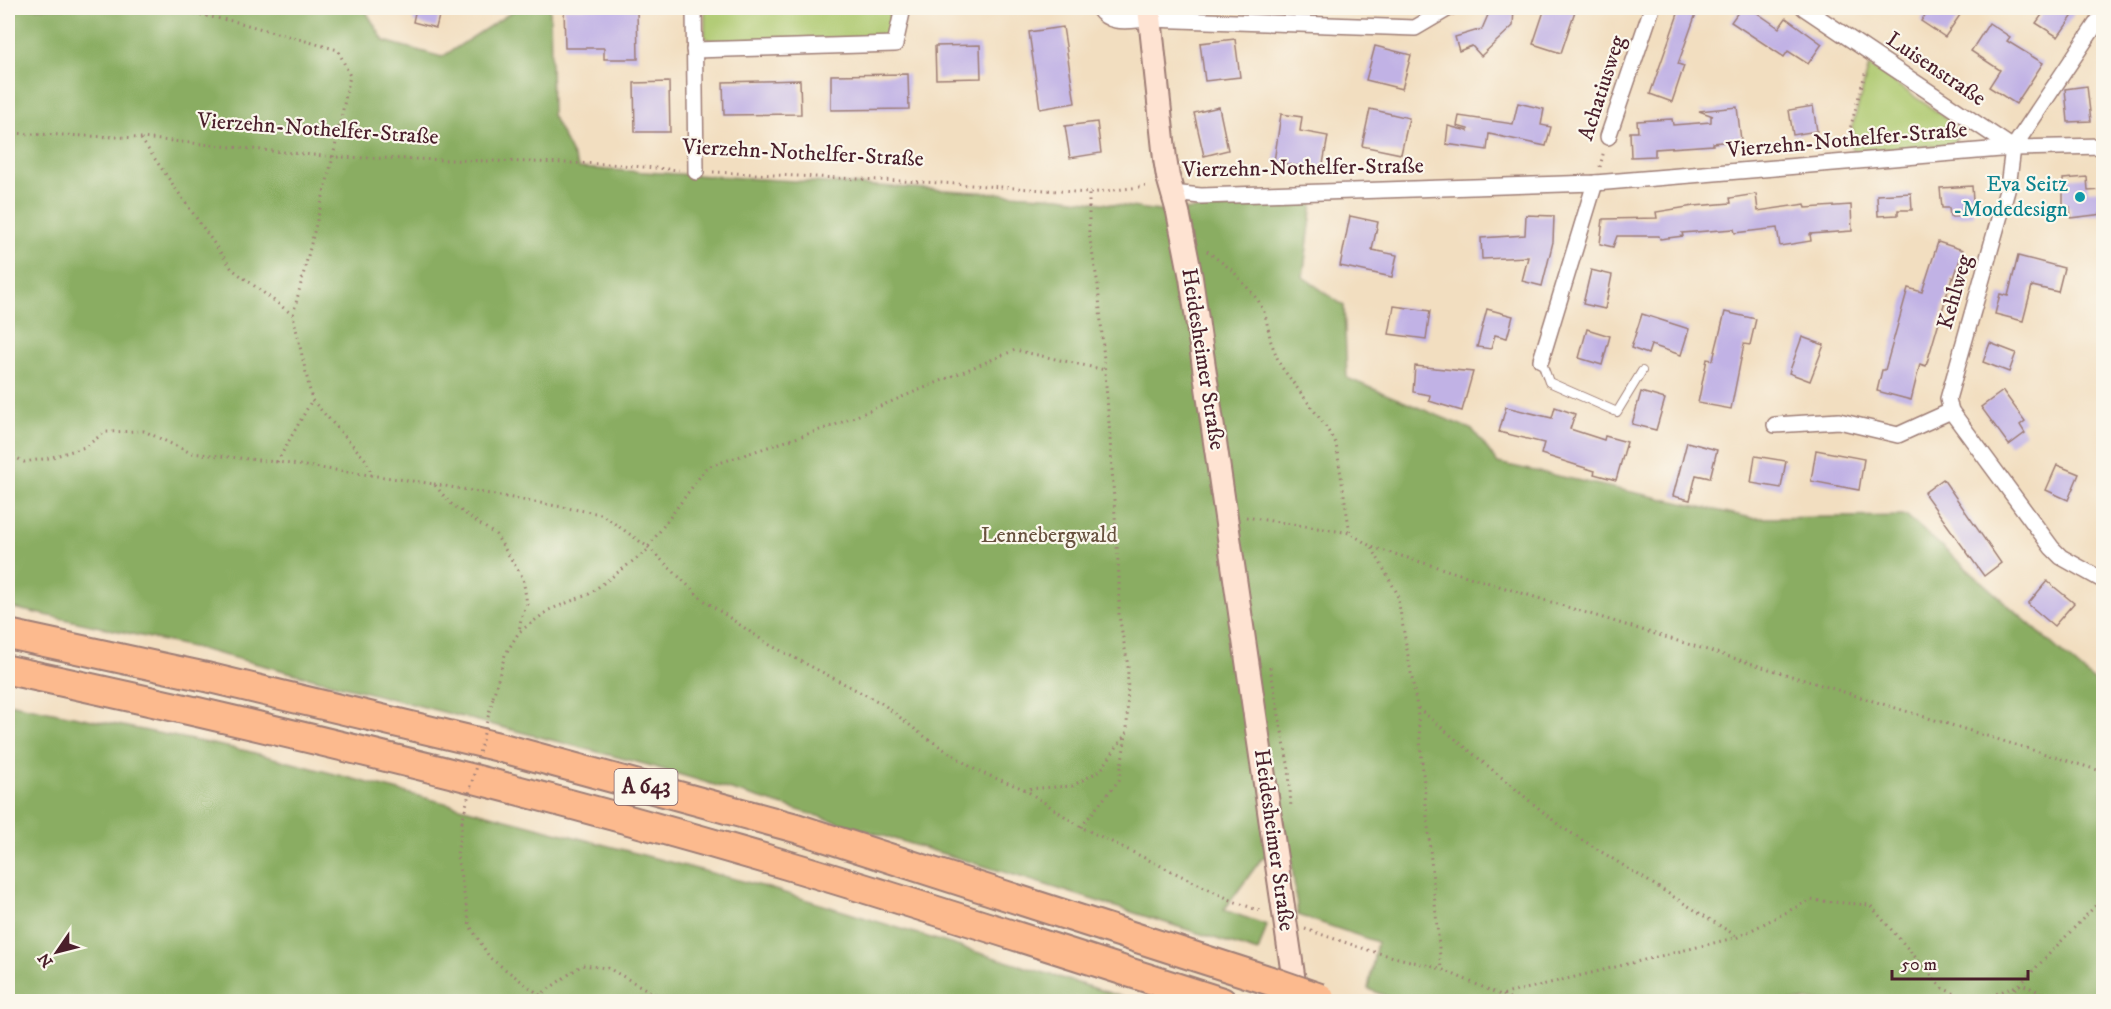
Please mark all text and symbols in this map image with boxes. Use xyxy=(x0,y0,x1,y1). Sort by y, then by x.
street label: Luisenstraße xyxy=(1881,26,1991,112)
street label: Achatiusweg xyxy=(1572,32,1632,144)
street label: Vierzehn-Nothelfer-Straße xyxy=(196,107,439,151)
street label: Vierzehn-Nothelfer-Straße xyxy=(1725,116,1968,164)
street label: Vierzehn-Nothelfer-Straße xyxy=(681,133,924,173)
street label: Vierzehn-Nothelfer-Straße xyxy=(1181,152,1424,184)
place label: Eva Seitz -Modedesign xyxy=(1953,171,2069,223)
marker: Eva Seitz -Modedesign xyxy=(2073,190,2087,204)
street label: Kehlweg xyxy=(1932,251,1979,332)
street label: Heidesheimer Straße xyxy=(1175,266,1231,452)
park label: Lennebergwald xyxy=(981,522,1117,549)
street label: Heidesheimer Straße xyxy=(1248,747,1300,933)
road number: A 643 xyxy=(614,769,678,805)
north arrow xyxy=(27,922,87,982)
scale bar xyxy=(1892,943,2028,981)
text: N xyxy=(34,949,57,971)
text: 50 m xyxy=(1901,954,1937,976)

